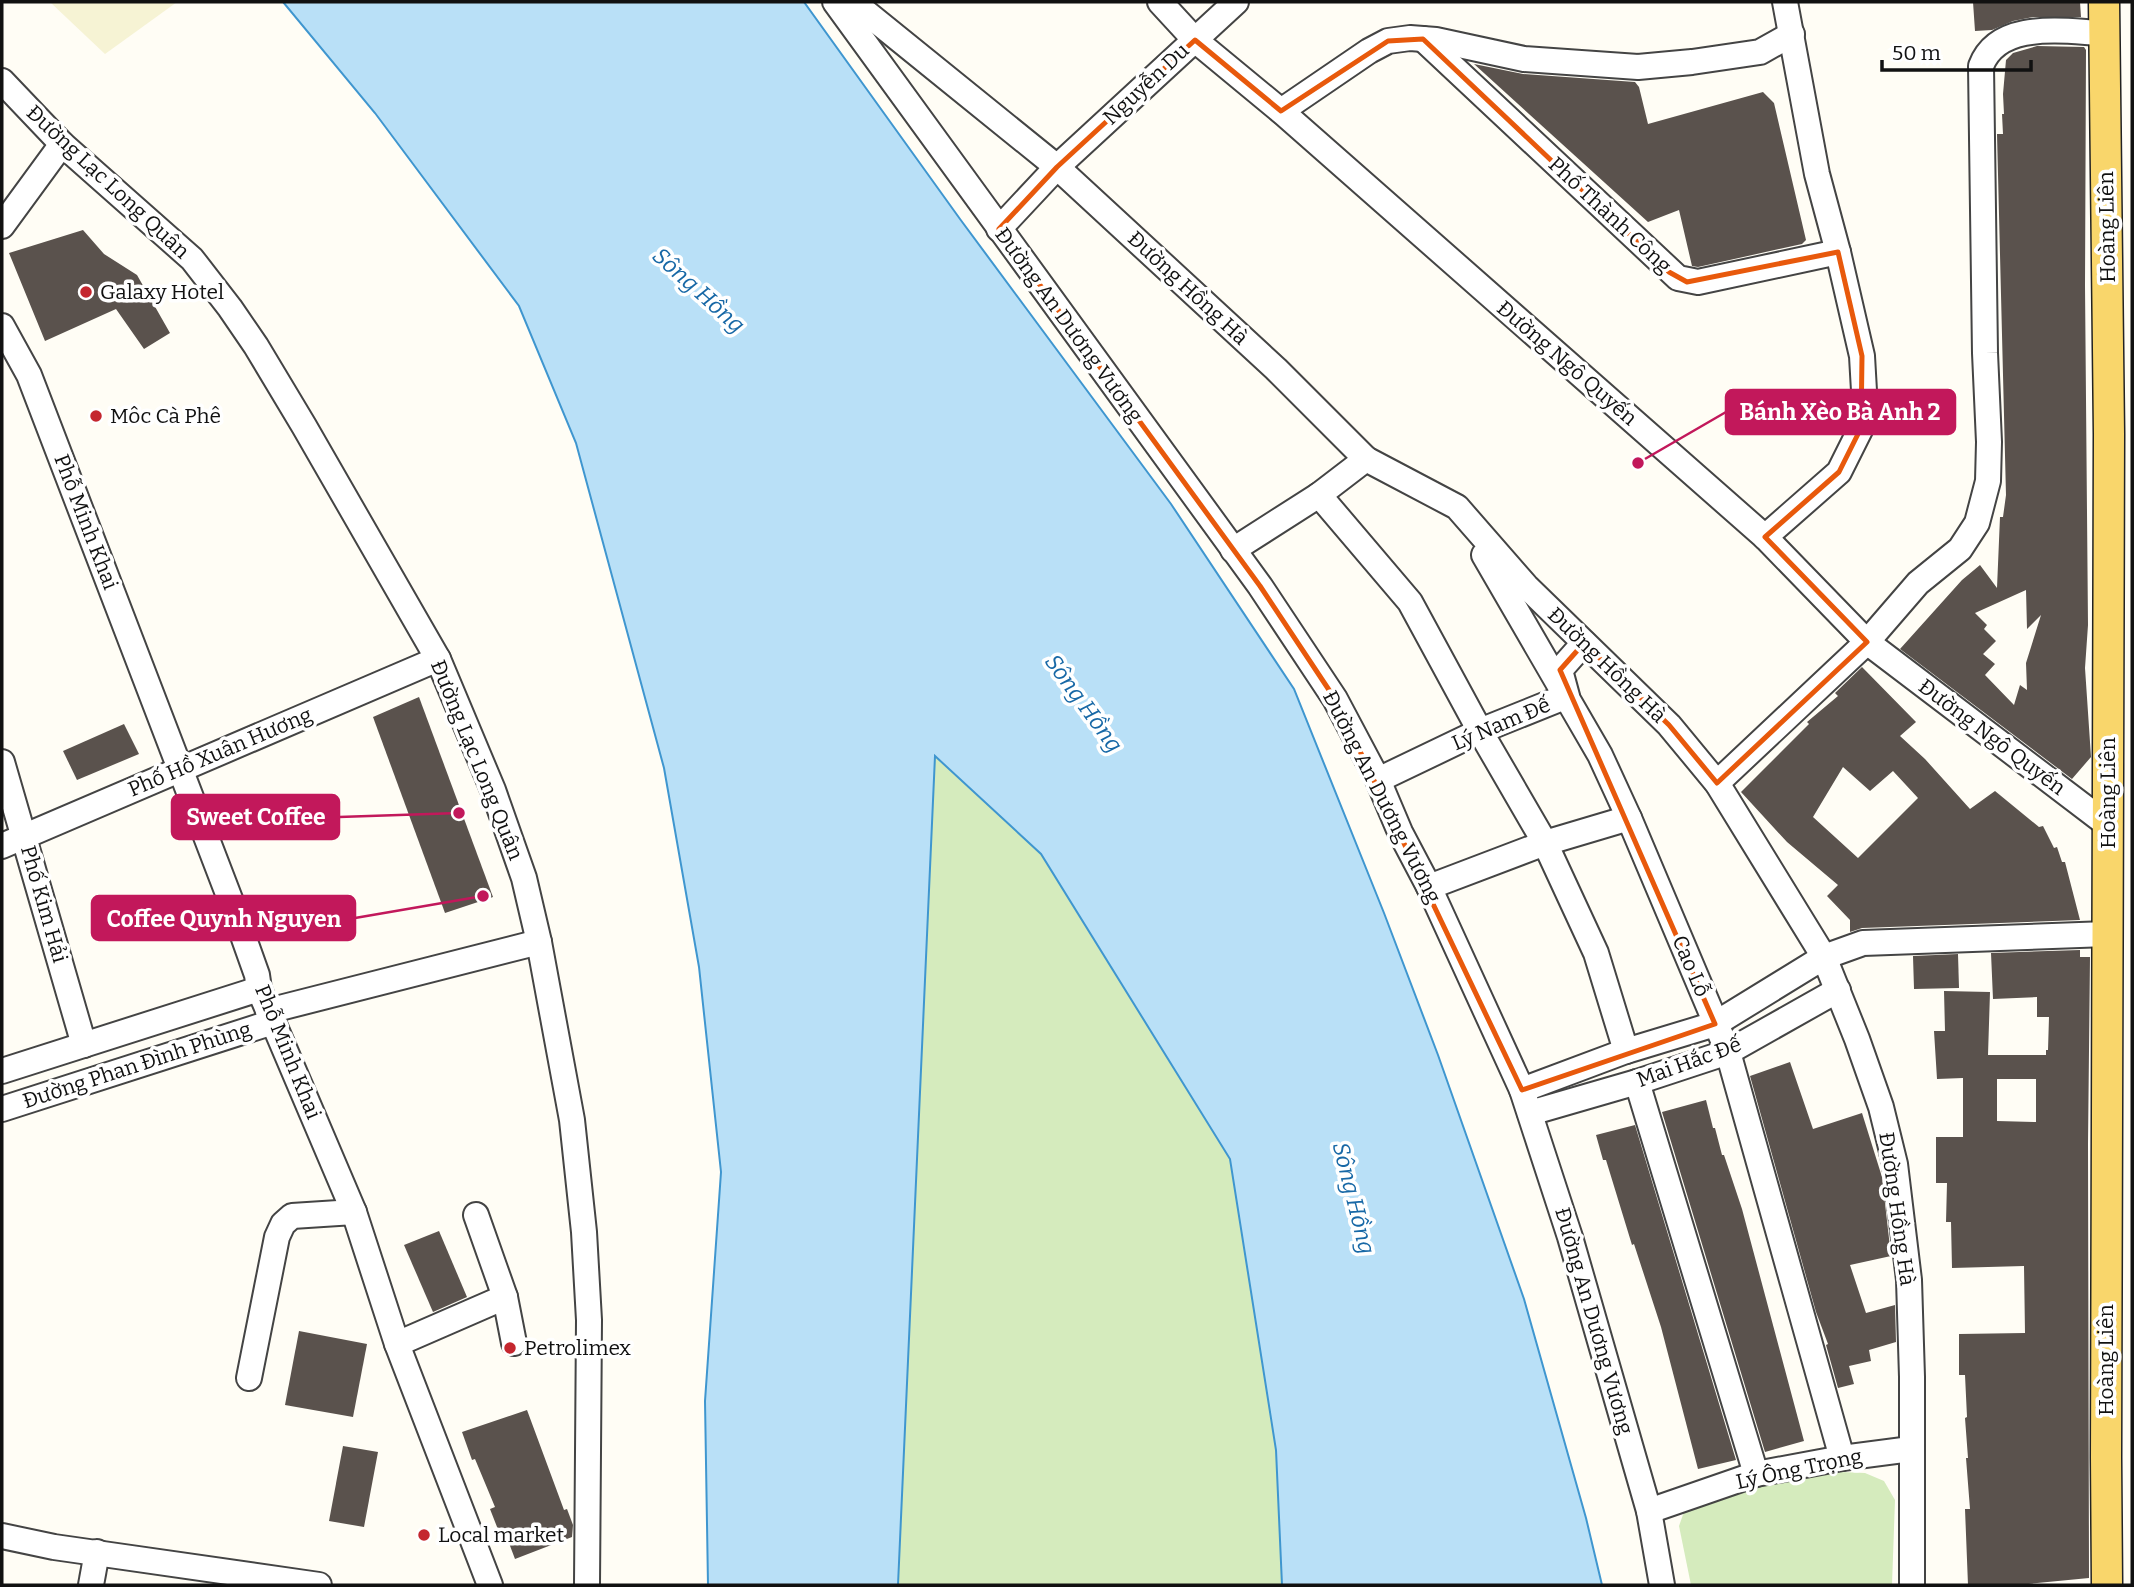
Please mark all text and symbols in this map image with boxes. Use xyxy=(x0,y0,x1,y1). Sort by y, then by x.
scale bar xyxy=(1882,28,2031,72)
street label: Nguyễn Du xyxy=(1098,38,1194,130)
text: 50 m xyxy=(1892,40,1941,66)
street label: Đường Lạc Long Quân xyxy=(21,100,195,264)
street label: Phố Thành Công xyxy=(1543,151,1677,279)
street label: Hoàng Liên xyxy=(2093,171,2121,283)
street label: Đường An Dương Vương xyxy=(989,222,1149,428)
street label: Đường Hồng Hà xyxy=(1122,226,1254,351)
water label: Sông Hồng xyxy=(647,241,751,339)
place label: Galaxy Hotel xyxy=(100,279,224,305)
marker: Galaxy Hotel xyxy=(78,284,94,300)
street label: Đường Ngô Quyến xyxy=(1492,295,1642,431)
callout: Bánh Xèo Bà Anh 2 xyxy=(1726,390,1955,434)
text: Bánh Xèo Bà Anh 2 xyxy=(1740,398,1941,426)
place label: Môc Cà Phê xyxy=(110,403,221,429)
marker: Môc Cà Phê xyxy=(88,408,104,424)
street label: Phỗ Minh Khai xyxy=(48,451,124,593)
street label: Đường Hồng Hà xyxy=(1542,602,1672,729)
water label: Sông Hồng xyxy=(1039,648,1129,758)
street label: Đường Lạc Long Quân xyxy=(425,656,529,864)
street label: Đường Ngô Quyến xyxy=(1913,673,2071,801)
street label: Đường An Dương Vương xyxy=(1317,686,1447,908)
street label: Lý Nam Đế xyxy=(1448,691,1555,756)
street label: Phố Hồ Xuân Hương xyxy=(124,701,316,803)
street label: Hoàng Liên xyxy=(2095,737,2121,849)
callout: Sweet Coffee xyxy=(172,795,339,839)
text: Sweet Coffee xyxy=(186,803,326,831)
street label: Phố Kim Hải xyxy=(15,842,73,966)
callout: Coffee Quynh Nguyen xyxy=(92,896,355,940)
text: Coffee Quynh Nguyen xyxy=(107,905,342,933)
street label: Cao Lỗ xyxy=(1666,931,1716,1001)
street label: Phỗ Minh Khai xyxy=(249,981,327,1123)
street label: Đường Phan Đình Phùng xyxy=(19,1016,255,1114)
street label: Mai Hắc Đế xyxy=(1633,1031,1745,1093)
street label: Đường Hồng Hà xyxy=(1873,1130,1921,1288)
water label: Sông Hồng xyxy=(1327,1139,1381,1257)
street label: Đường An Dương Vương xyxy=(1549,1205,1639,1438)
street label: Hoàng Liên xyxy=(2093,1304,2119,1416)
place label: Petrolimex xyxy=(524,1335,631,1361)
marker: Petrolimex xyxy=(502,1340,518,1356)
street label: Lý Ông Trọng xyxy=(1734,1443,1865,1495)
place label: Local market xyxy=(438,1522,565,1548)
marker: Local market xyxy=(416,1527,432,1543)

